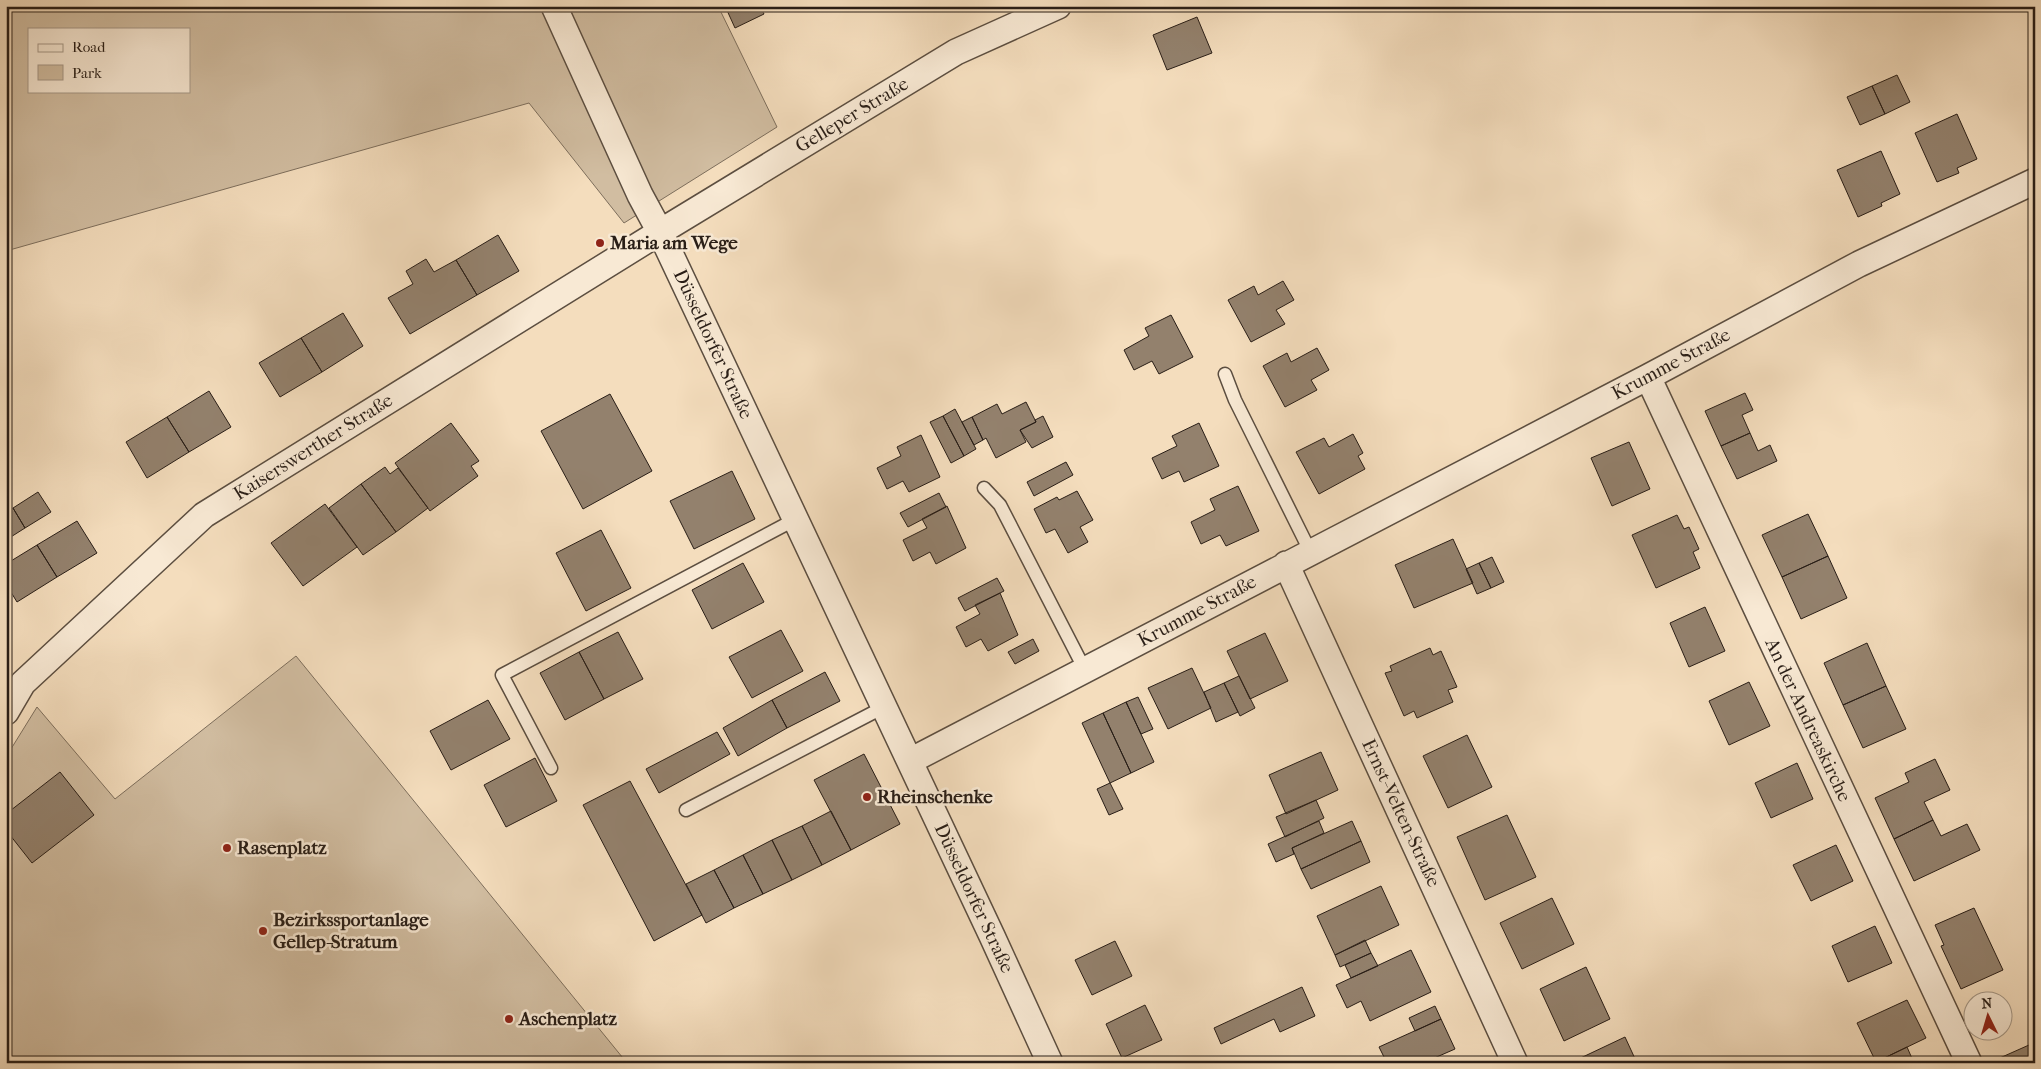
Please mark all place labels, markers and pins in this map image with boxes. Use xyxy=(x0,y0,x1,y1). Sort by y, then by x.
place label: Maria am Wege xyxy=(609,232,738,254)
marker: Maria am Wege xyxy=(594,237,606,249)
place label: Rheinschenke xyxy=(877,786,993,808)
marker: Rheinschenke xyxy=(861,791,873,803)
place label: Rasenplatz xyxy=(237,837,327,859)
marker: Rasenplatz xyxy=(221,842,233,854)
place label: Bezirkssportanlage Gellep-Stratum xyxy=(273,909,429,953)
marker: Bezirkssportanlage Gellep-Stratum xyxy=(257,925,269,937)
place label: Aschenplatz xyxy=(518,1008,618,1030)
marker: Aschenplatz xyxy=(503,1013,515,1025)

